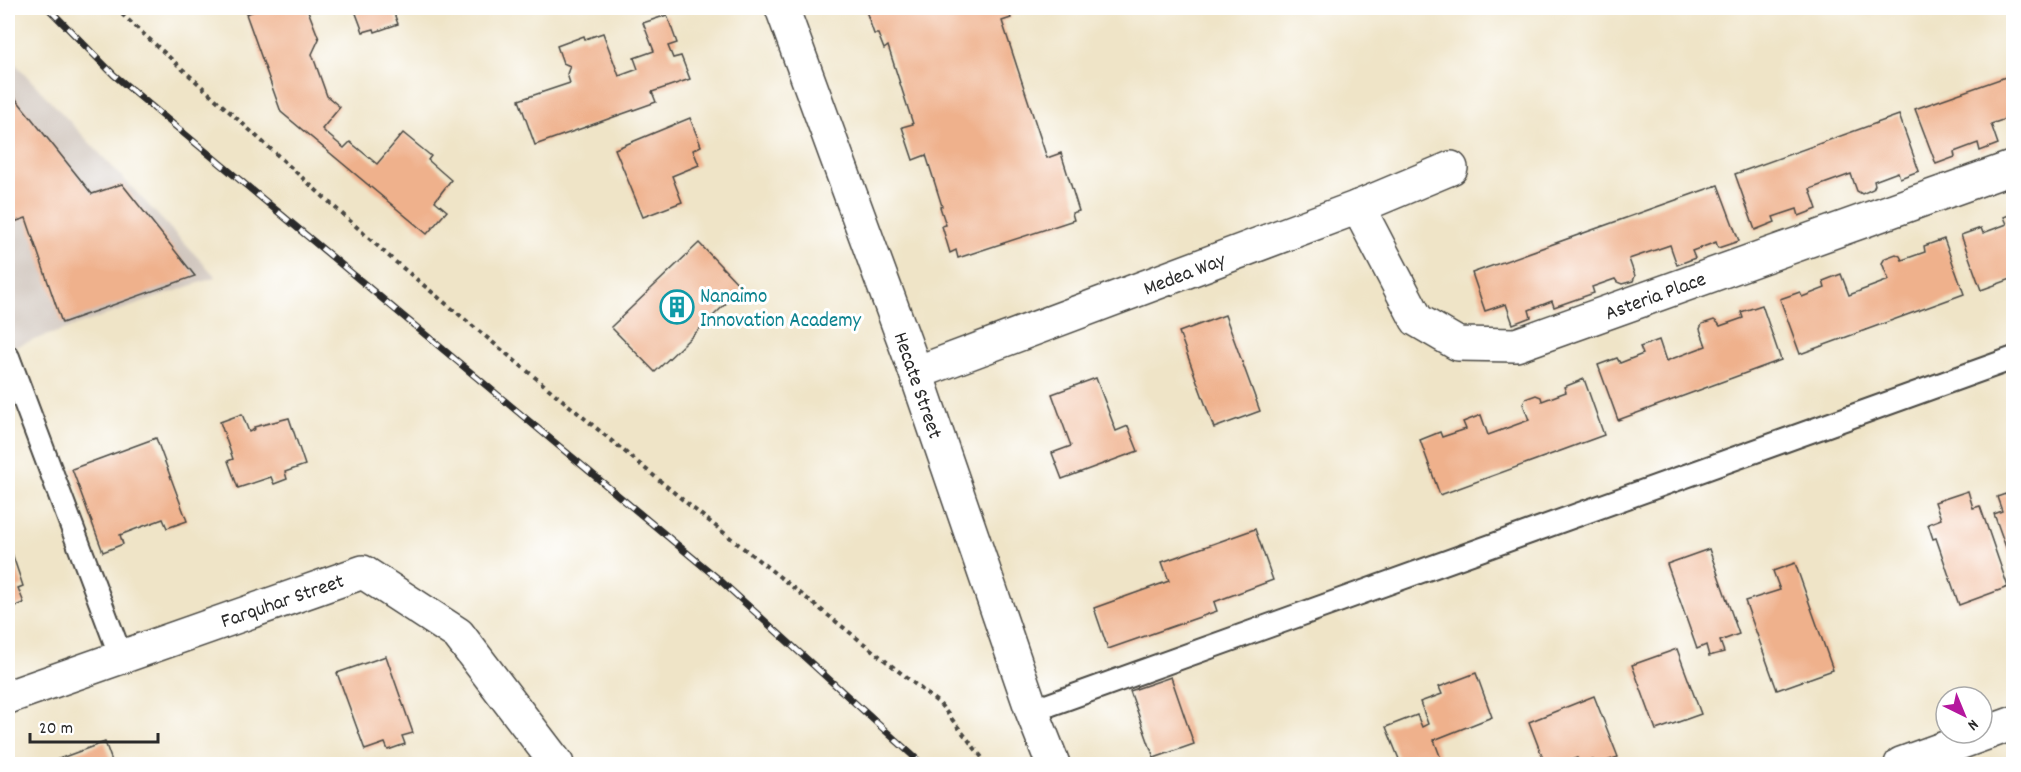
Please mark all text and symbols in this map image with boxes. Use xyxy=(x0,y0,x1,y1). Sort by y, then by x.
street label: Medea Way xyxy=(1140,246,1231,305)
street label: Asteria Place xyxy=(1601,266,1711,330)
place label: Nanaimo Innovation Academy xyxy=(700,283,862,337)
building icon: Nanaimo Innovation Academy xyxy=(659,289,695,325)
street label: Hecate Street xyxy=(884,329,949,444)
street label: Farquhar Street xyxy=(217,568,349,638)
north arrow xyxy=(1934,685,1994,745)
scale bar xyxy=(30,706,158,744)
text: N xyxy=(1962,713,1983,735)
text: 20 m xyxy=(39,717,73,742)

